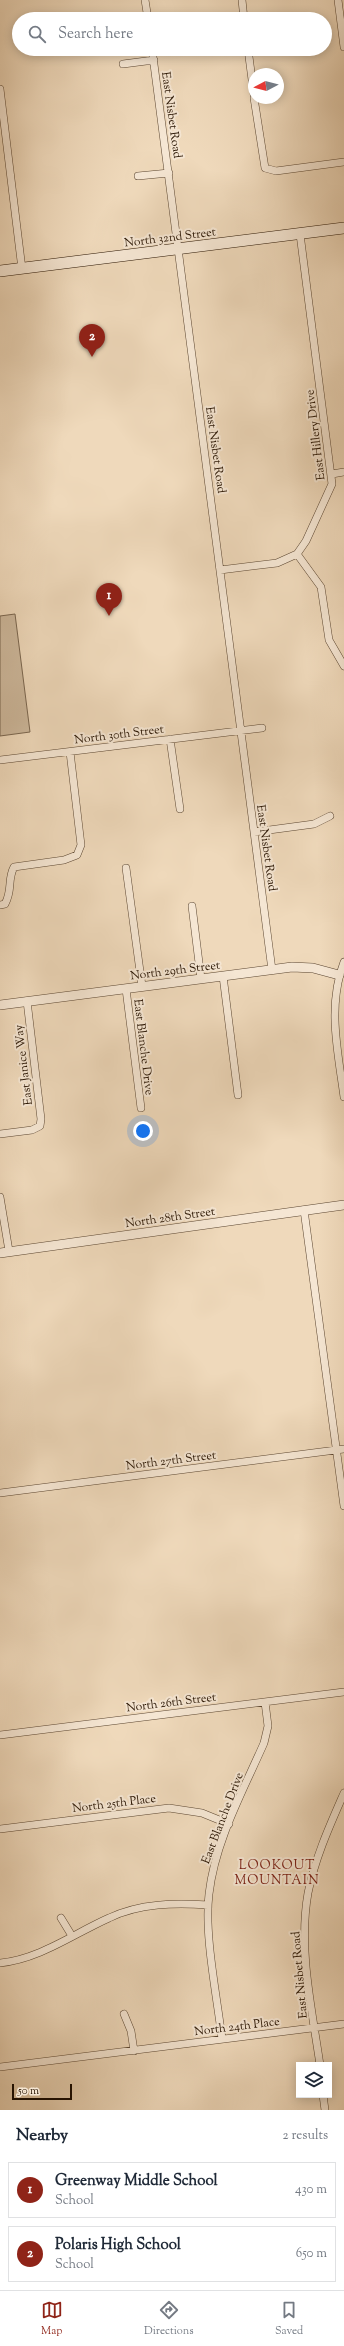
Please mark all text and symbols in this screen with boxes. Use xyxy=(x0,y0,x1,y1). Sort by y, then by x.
search box xyxy=(12,12,332,56)
icon: search xyxy=(26,23,48,45)
text: Search here xyxy=(58,24,133,45)
north arrow xyxy=(248,68,284,104)
street label: East Nisbet Road xyxy=(156,71,186,160)
street label: North 32nd Street xyxy=(123,223,217,253)
pin: 2 xyxy=(79,324,105,357)
street label: East Hillery Drive xyxy=(301,388,330,481)
street label: East Nisbet Road xyxy=(200,406,230,495)
pin: 1 xyxy=(96,583,122,616)
street label: North 30th Street xyxy=(73,721,165,749)
street label: East Nisbet Road xyxy=(251,804,281,893)
street label: North 29th Street xyxy=(129,957,221,985)
street label: East Blanche Drive xyxy=(128,998,158,1097)
street label: East Janice Way xyxy=(10,1023,38,1106)
your location xyxy=(133,1121,153,1141)
street label: North 28th Street xyxy=(124,1203,216,1233)
street label: North 27th Street xyxy=(125,1447,217,1475)
street label: North 26th Street xyxy=(125,1689,217,1717)
street label: East Blanche Drive xyxy=(197,1770,249,1867)
street label: North 25th Place xyxy=(71,1790,157,1818)
district label: LOOKOUT MOUNTAIN xyxy=(235,1857,320,1890)
street label: East Nisbet Road xyxy=(287,1930,313,2019)
street label: North 24th Place xyxy=(193,2013,281,2041)
map controls xyxy=(296,2062,332,2098)
button: layers xyxy=(296,2062,332,2098)
scale bar xyxy=(12,2082,72,2101)
text: 50 m xyxy=(18,2083,39,2099)
text: Nearby xyxy=(16,2124,68,2148)
text: 2 results xyxy=(283,2127,328,2145)
text: Greenway Middle School xyxy=(55,2171,218,2192)
text: 1 xyxy=(28,2181,32,2199)
text: 430 m xyxy=(295,2181,327,2199)
text: School xyxy=(55,2192,94,2210)
text: Polaris High School xyxy=(55,2235,181,2256)
text: 2 xyxy=(27,2245,33,2263)
text: 650 m xyxy=(296,2245,327,2263)
text: School xyxy=(55,2256,94,2274)
tab: Map xyxy=(41,2299,63,2339)
tab: Directions xyxy=(144,2299,194,2339)
tab: Saved xyxy=(275,2299,303,2339)

